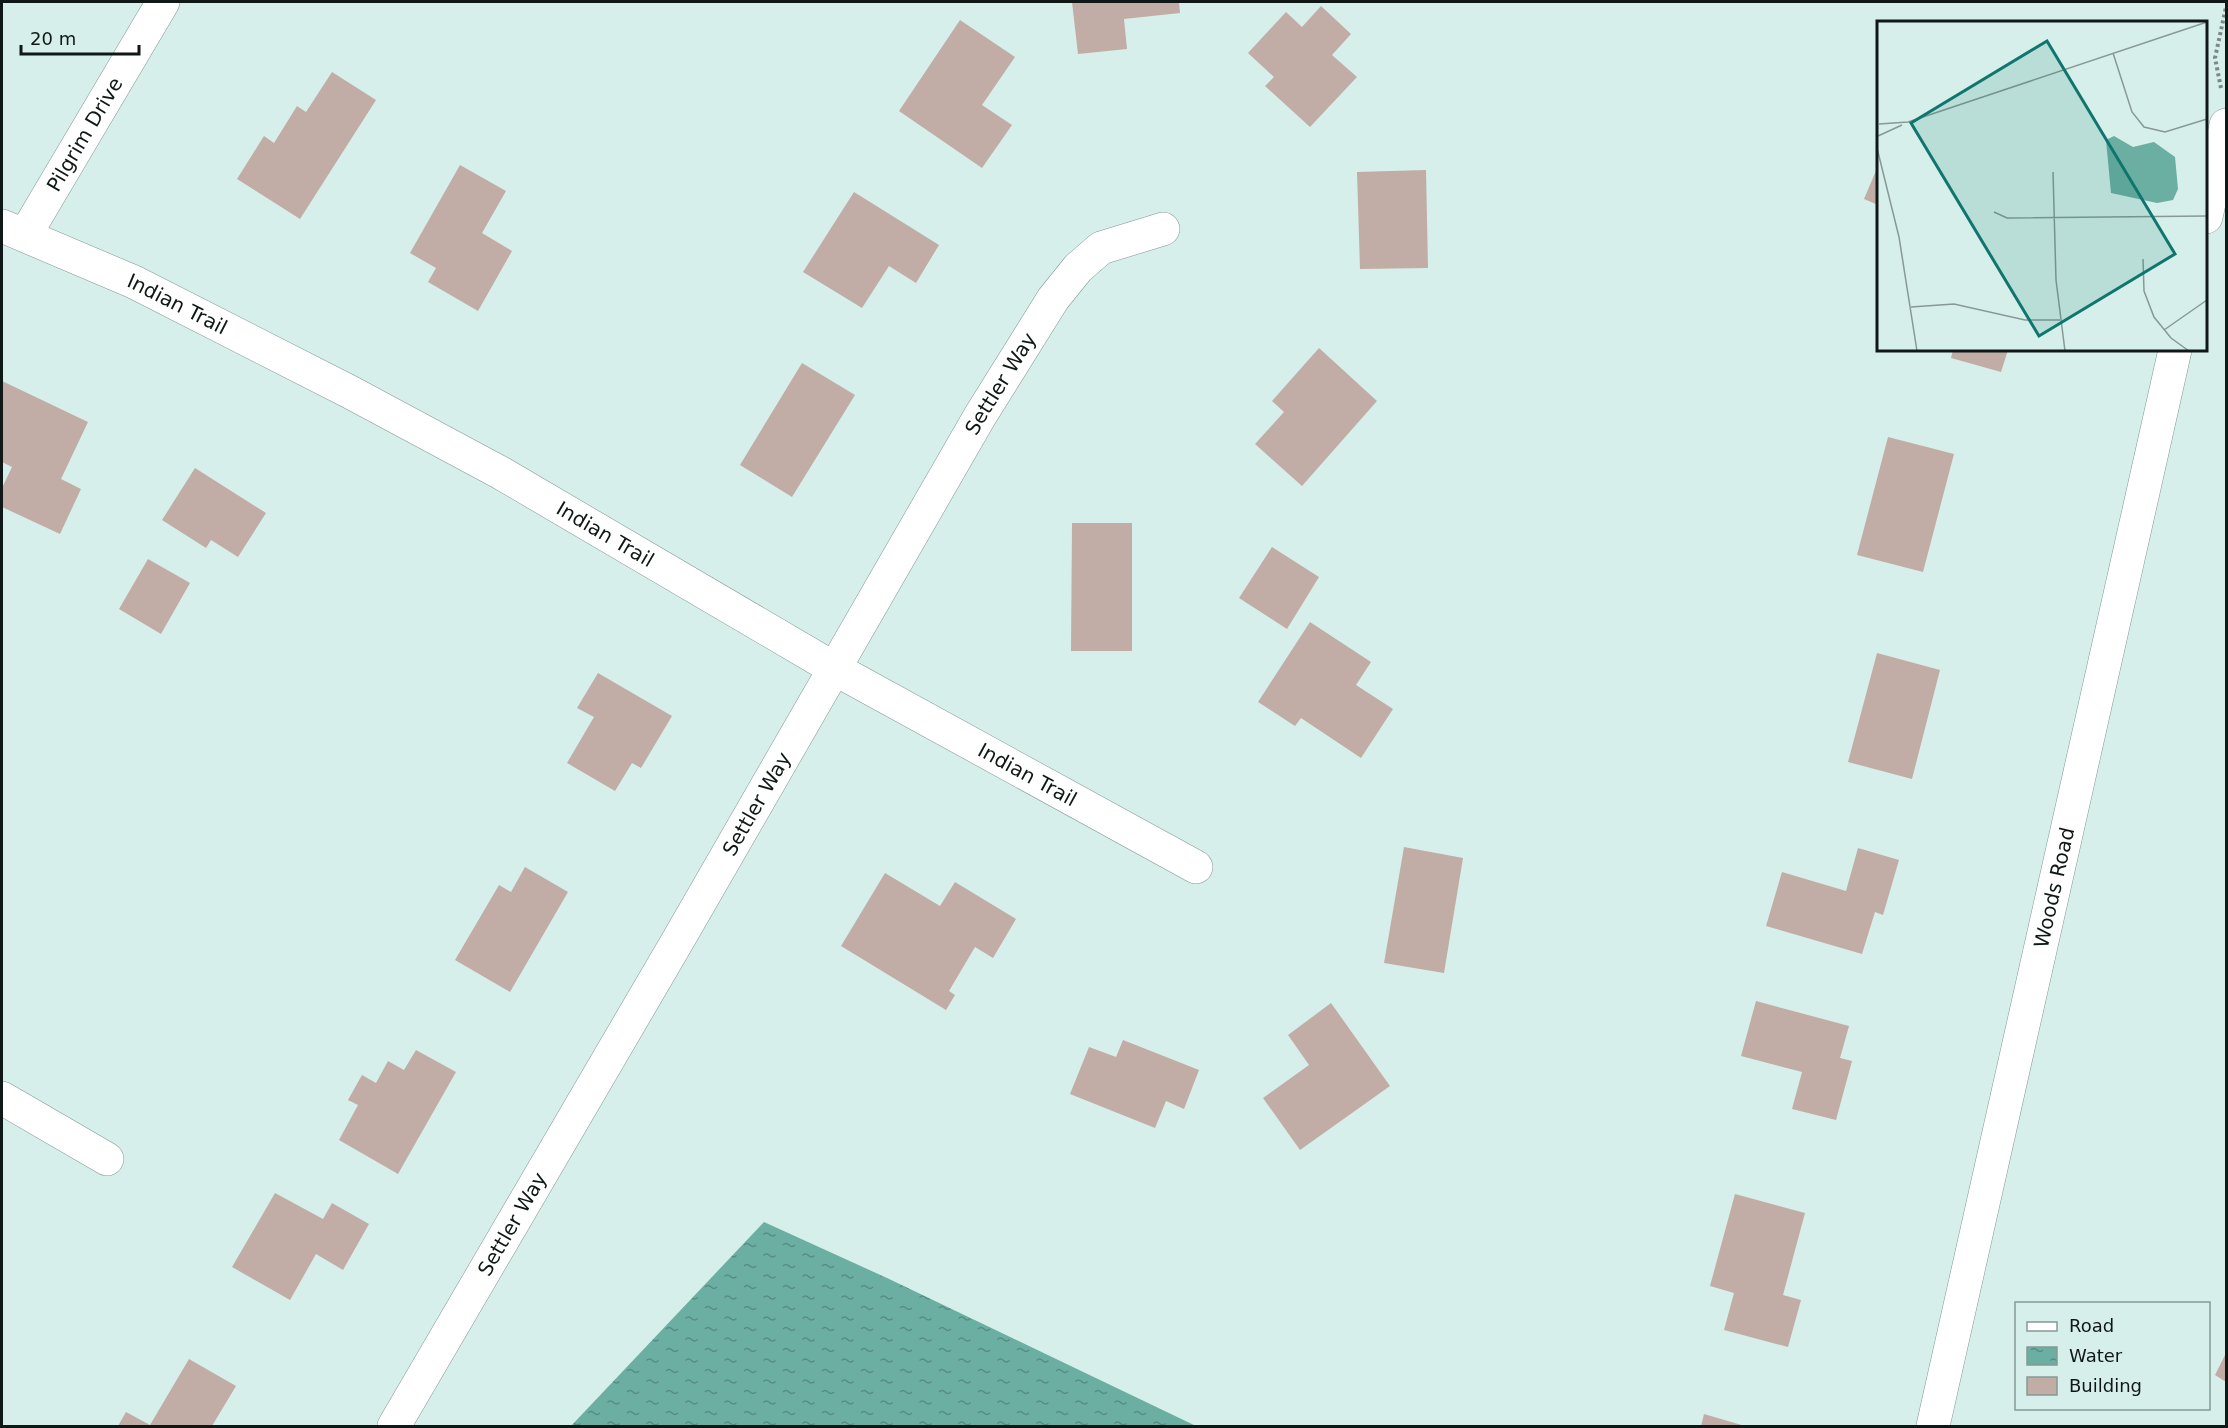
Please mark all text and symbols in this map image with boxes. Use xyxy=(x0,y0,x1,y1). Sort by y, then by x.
scale bar xyxy=(21,18,140,56)
inset map xyxy=(1877,21,2207,351)
text: 20 m xyxy=(30,28,76,49)
street label: Pilgrim Drive xyxy=(42,73,128,196)
street label: Indian Trail xyxy=(124,269,231,340)
street label: Settler Way xyxy=(960,328,1041,439)
street label: Indian Trail xyxy=(552,496,658,572)
street label: Indian Trail xyxy=(974,738,1081,811)
street label: Settler Way xyxy=(717,748,796,860)
street label: Woods Road xyxy=(2029,825,2079,950)
street label: Settler Way xyxy=(473,1168,552,1280)
legend xyxy=(2015,1302,2210,1410)
text: Road xyxy=(2069,1315,2114,1336)
text: Water xyxy=(2069,1345,2123,1366)
text: Building xyxy=(2069,1375,2142,1396)

